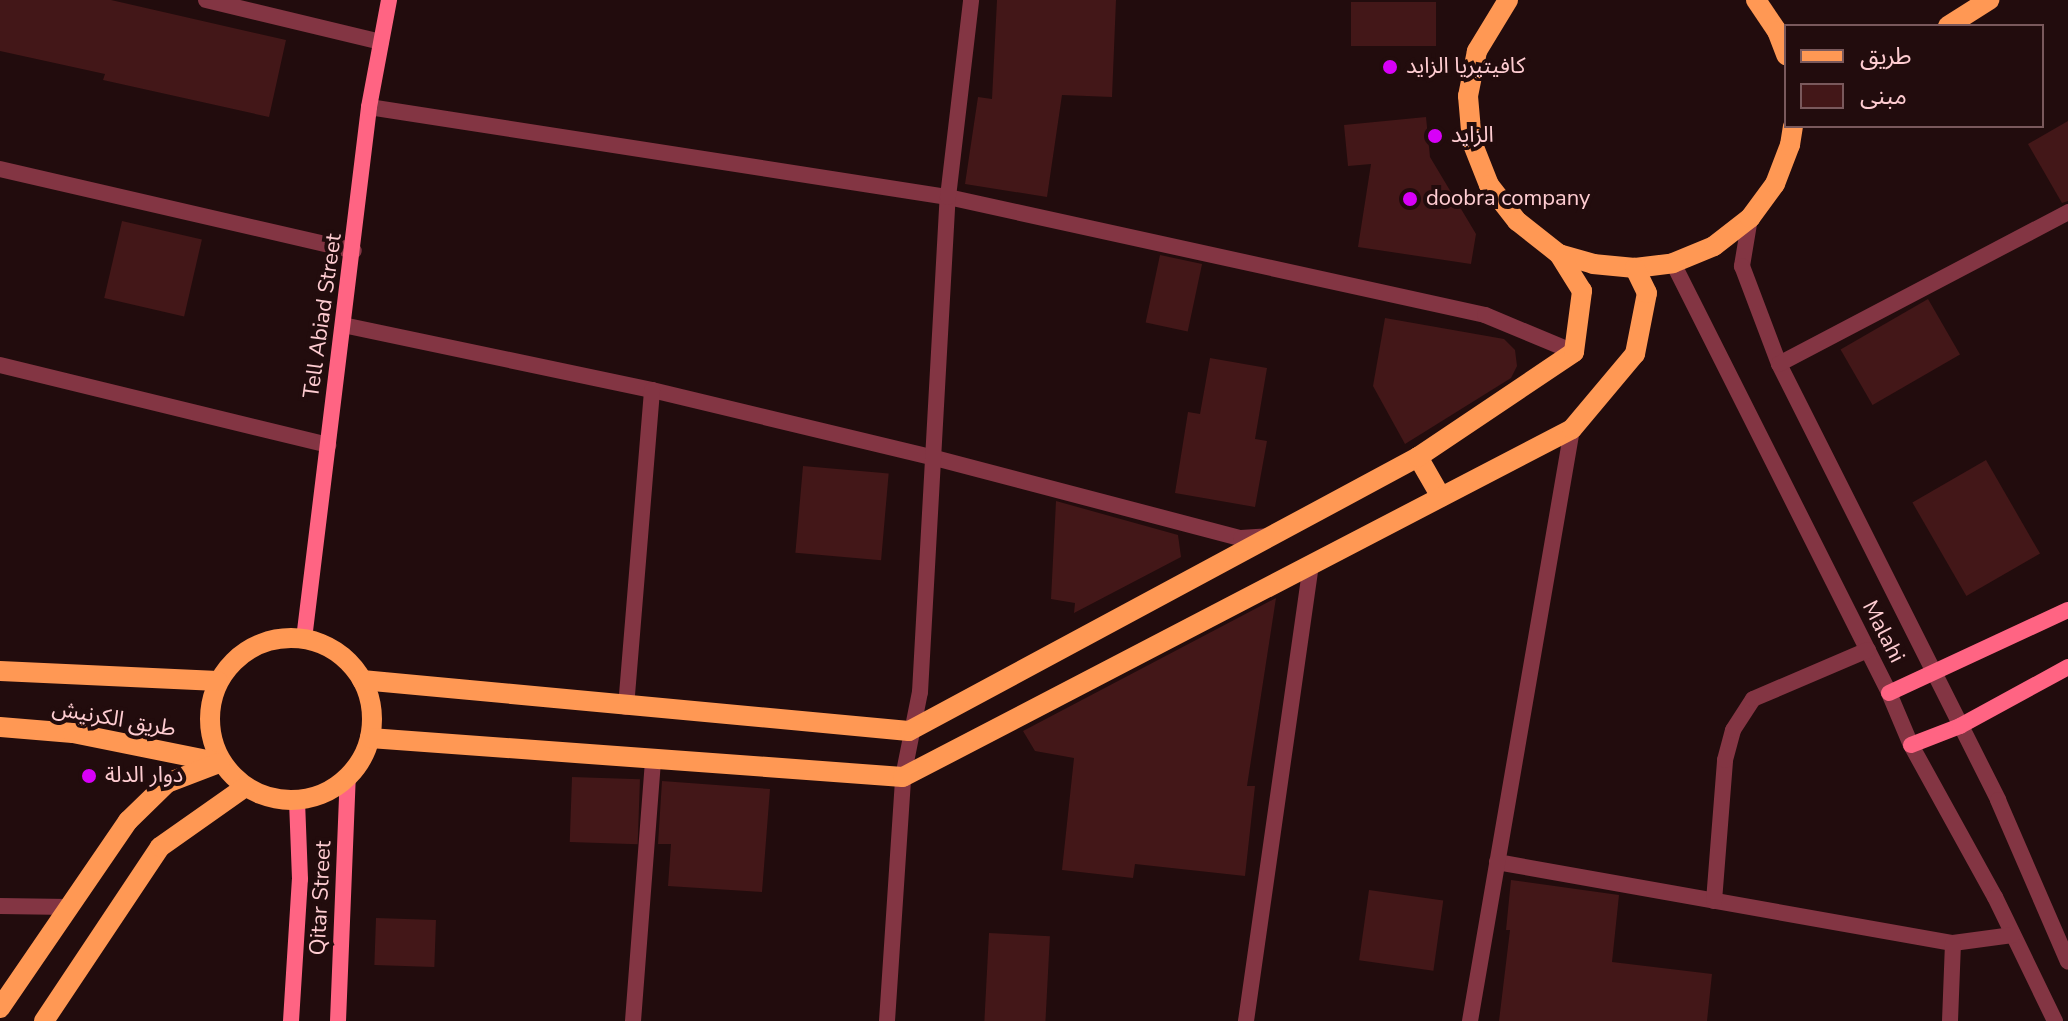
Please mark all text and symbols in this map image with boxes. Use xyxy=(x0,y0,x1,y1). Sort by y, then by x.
legend xyxy=(1784,24,2044,128)
text: طريق xyxy=(1860,40,1912,72)
place label: كافيتيريا الزايد xyxy=(1406,54,1525,80)
marker: كافيتيريا الزايد xyxy=(1381,58,1399,76)
text: مبنى xyxy=(1860,80,1907,112)
place label: الزايد xyxy=(1451,123,1494,149)
marker: الزايد xyxy=(1426,127,1444,145)
place label: doobra company xyxy=(1426,186,1590,212)
marker: doobra company xyxy=(1401,190,1419,208)
street label: Tell Abiad Street xyxy=(298,232,348,400)
street label: Malahi xyxy=(1856,596,1910,668)
street label: طريق الكرنيش xyxy=(50,695,178,743)
place label: دوار الدلة xyxy=(105,763,183,789)
marker: دوار الدلة xyxy=(80,767,98,785)
street label: Qitar Street xyxy=(305,840,337,956)

